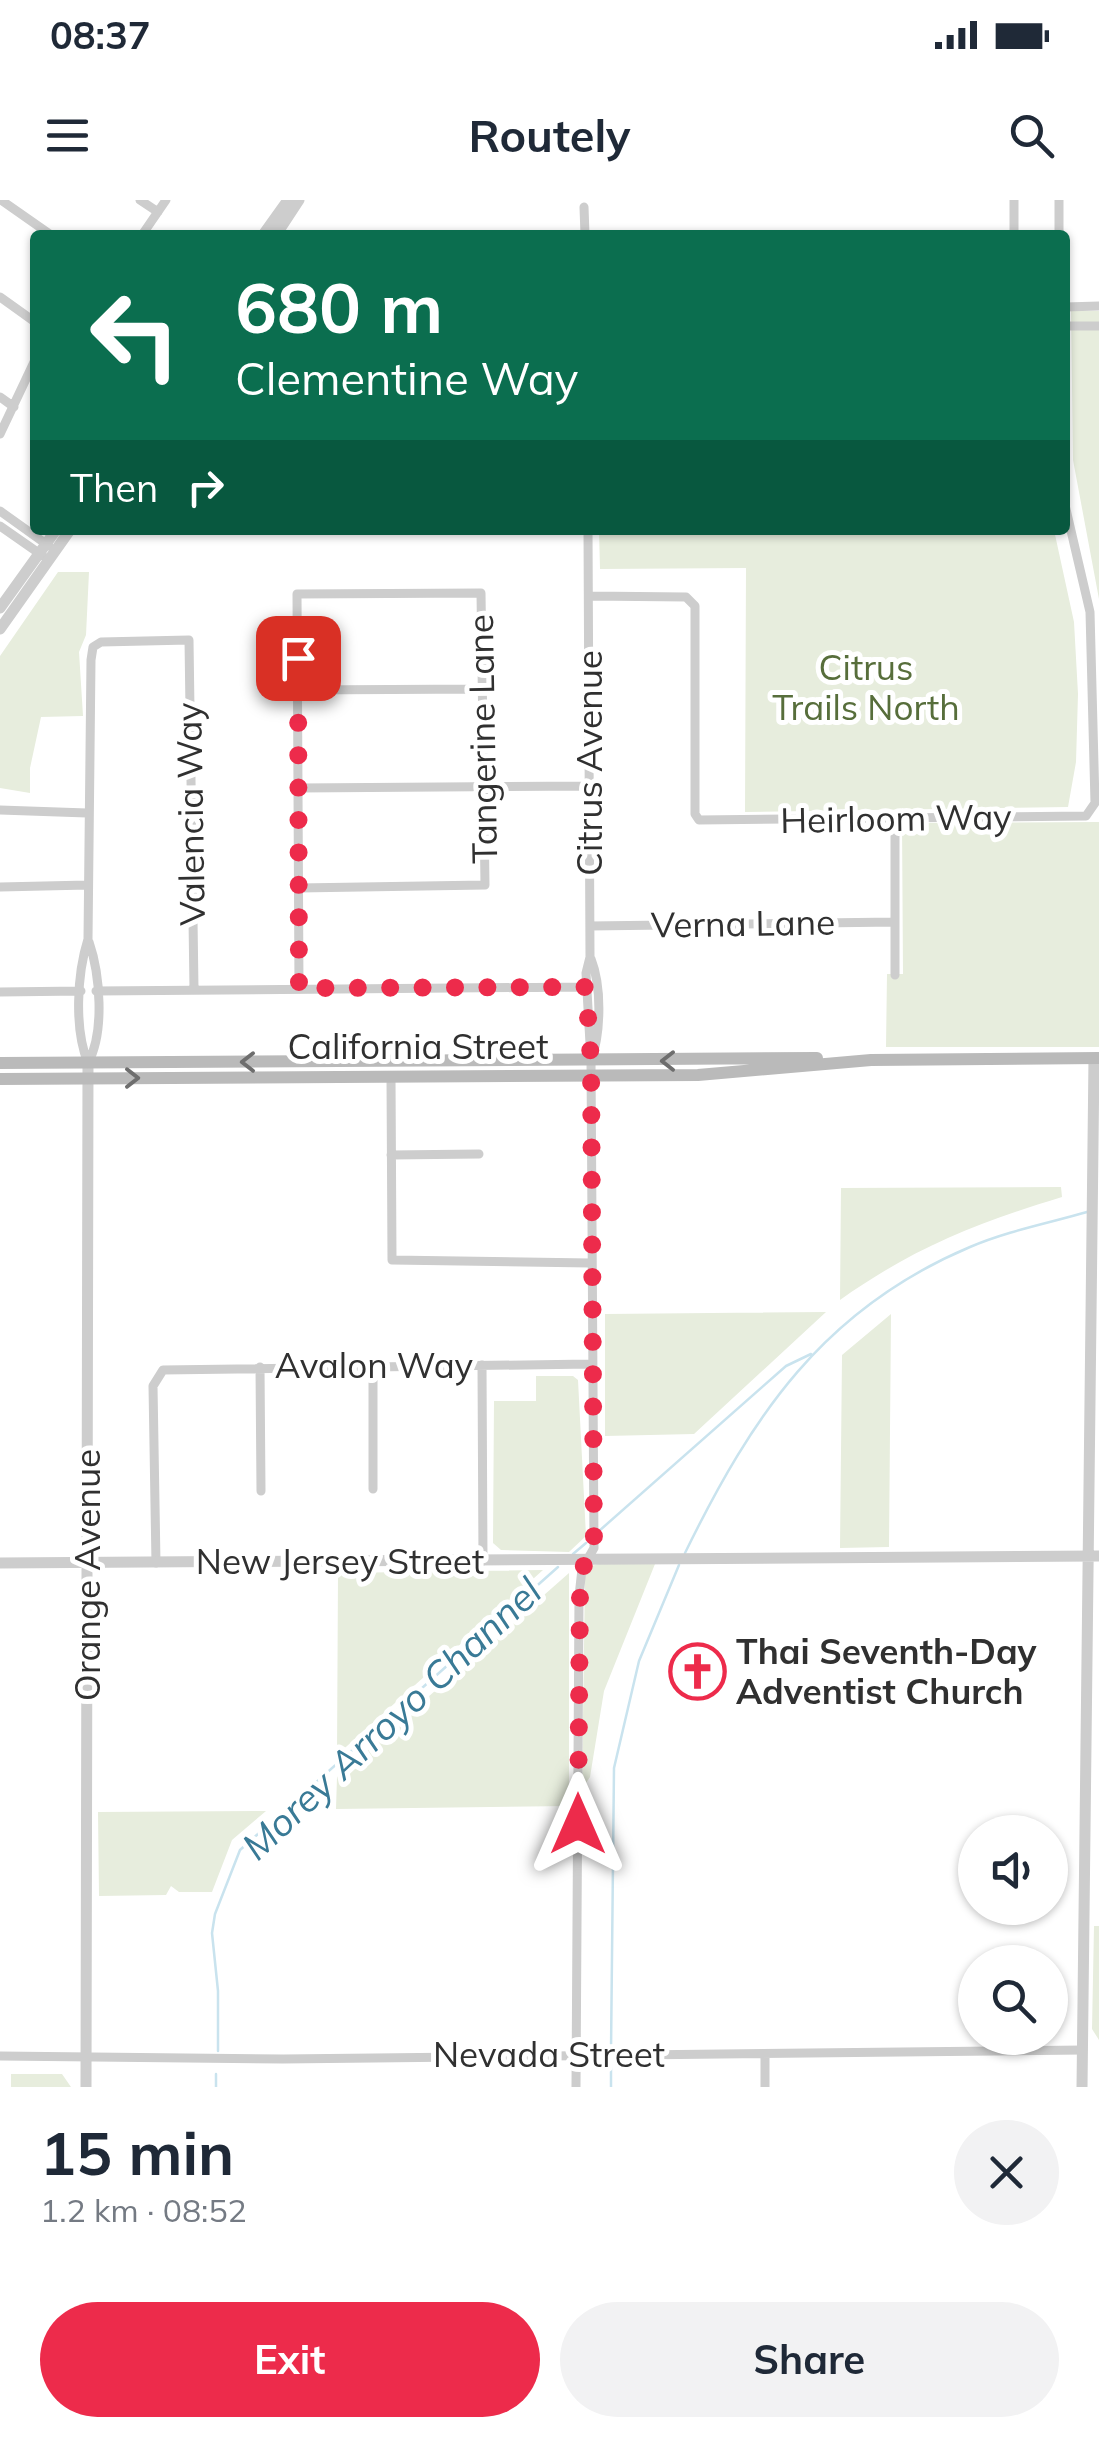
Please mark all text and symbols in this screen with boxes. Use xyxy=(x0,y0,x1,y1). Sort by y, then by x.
text: 08:37 xyxy=(50,11,151,59)
text: Routely xyxy=(468,107,631,163)
icon: menu xyxy=(40,108,95,163)
icon: search xyxy=(1004,108,1059,163)
text: 680 m xyxy=(235,263,443,351)
icon: left xyxy=(70,270,200,400)
text: Clementine Way xyxy=(235,350,579,406)
icon: right xyxy=(178,460,233,515)
text: Then xyxy=(70,464,158,512)
street label: Tangerine Lane xyxy=(458,614,506,864)
pin xyxy=(256,616,341,701)
icon: arrive xyxy=(271,631,326,686)
park label: Citrus Trails North xyxy=(772,645,960,729)
street label: Citrus Avenue xyxy=(567,650,611,876)
street label: Valencia Way xyxy=(166,702,214,926)
street label: Heirloom Way xyxy=(780,794,1012,842)
street label: Verna Lane xyxy=(650,899,836,947)
street label: California Street xyxy=(288,1024,548,1068)
one-way arrow xyxy=(659,1050,674,1072)
one-way arrow xyxy=(240,1051,256,1073)
one-way arrow xyxy=(126,1067,141,1089)
street label: Avalon Way xyxy=(275,1343,474,1387)
street label: Orange Avenue xyxy=(65,1449,109,1701)
street label: New Jersey Street xyxy=(196,1539,484,1583)
water label: Morey Arroyo Channel xyxy=(232,1567,551,1869)
place label: Thai Seventh-Day Adventist Church xyxy=(736,1629,1038,1713)
church icon: Thai Seventh-Day Adventist Church xyxy=(667,1642,727,1702)
position arrow xyxy=(526,1772,630,1876)
map controls xyxy=(958,1815,1068,2055)
button: sound xyxy=(958,1815,1068,1925)
button: search xyxy=(958,1945,1068,2055)
street label: Nevada Street xyxy=(433,2032,665,2076)
text: 15 min xyxy=(40,2115,234,2190)
button: close xyxy=(954,2120,1059,2225)
text: 1.2 km · 08:52 xyxy=(40,2190,247,2230)
button: Exit xyxy=(40,2302,540,2417)
button: Share xyxy=(560,2302,1059,2417)

